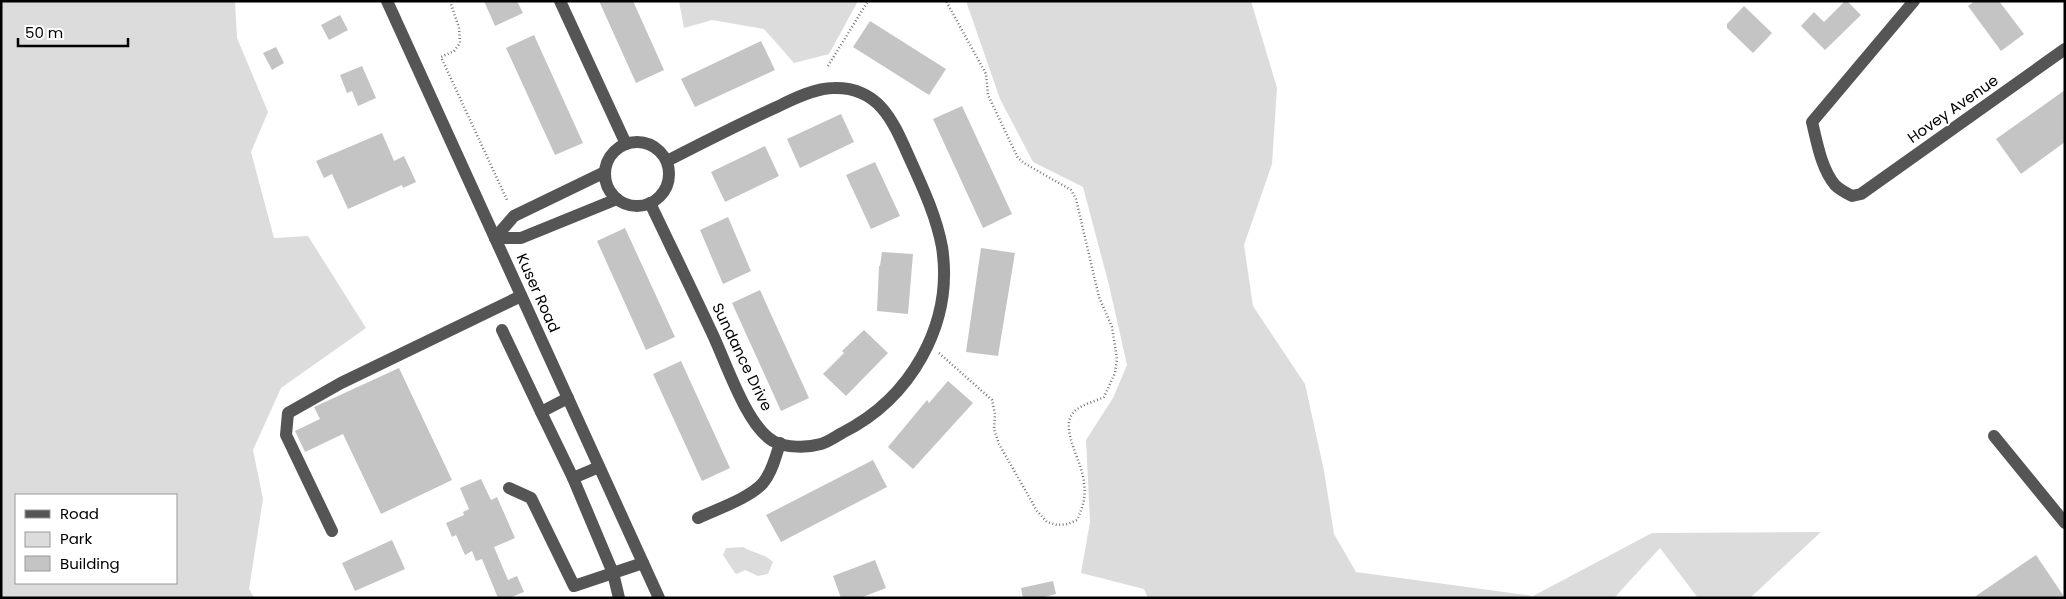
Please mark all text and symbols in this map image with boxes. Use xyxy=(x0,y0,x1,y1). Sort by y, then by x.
scale bar xyxy=(18,15,128,47)
text: 50 m xyxy=(25,22,63,43)
street label: Hovey Avenue xyxy=(1903,69,2002,148)
street label: Kuser Road xyxy=(512,250,565,336)
street label: Sundance Drive xyxy=(707,299,778,414)
legend xyxy=(15,494,178,584)
text: Road xyxy=(60,503,99,524)
text: Park xyxy=(60,528,92,549)
text: Building xyxy=(60,553,120,574)

